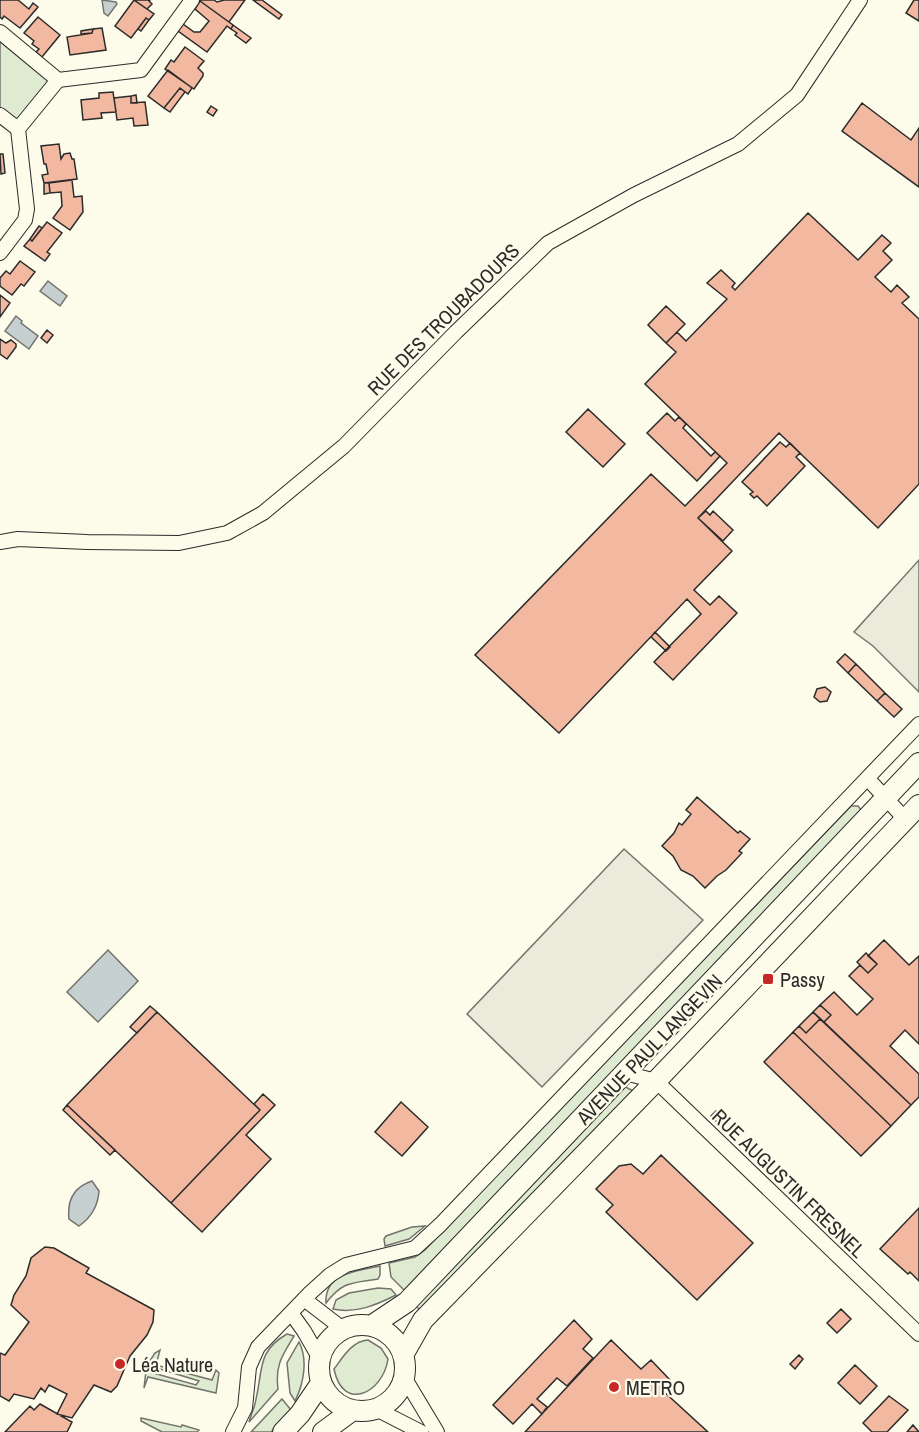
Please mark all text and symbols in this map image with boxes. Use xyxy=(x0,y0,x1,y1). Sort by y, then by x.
street label: RUE DES TROUBADOURS xyxy=(361,237,525,401)
place label: Passy xyxy=(780,966,825,993)
street label: AVENUE PAUL LANGEVIN xyxy=(569,968,728,1131)
marker: Passy xyxy=(761,972,775,986)
street label: RUE AUGUSTIN FRESNEL xyxy=(707,1103,871,1263)
place label: Léa Nature xyxy=(132,1351,213,1378)
marker: Léa Nature xyxy=(113,1357,127,1371)
place label: METRO xyxy=(626,1374,685,1401)
marker: METRO xyxy=(607,1380,621,1394)

